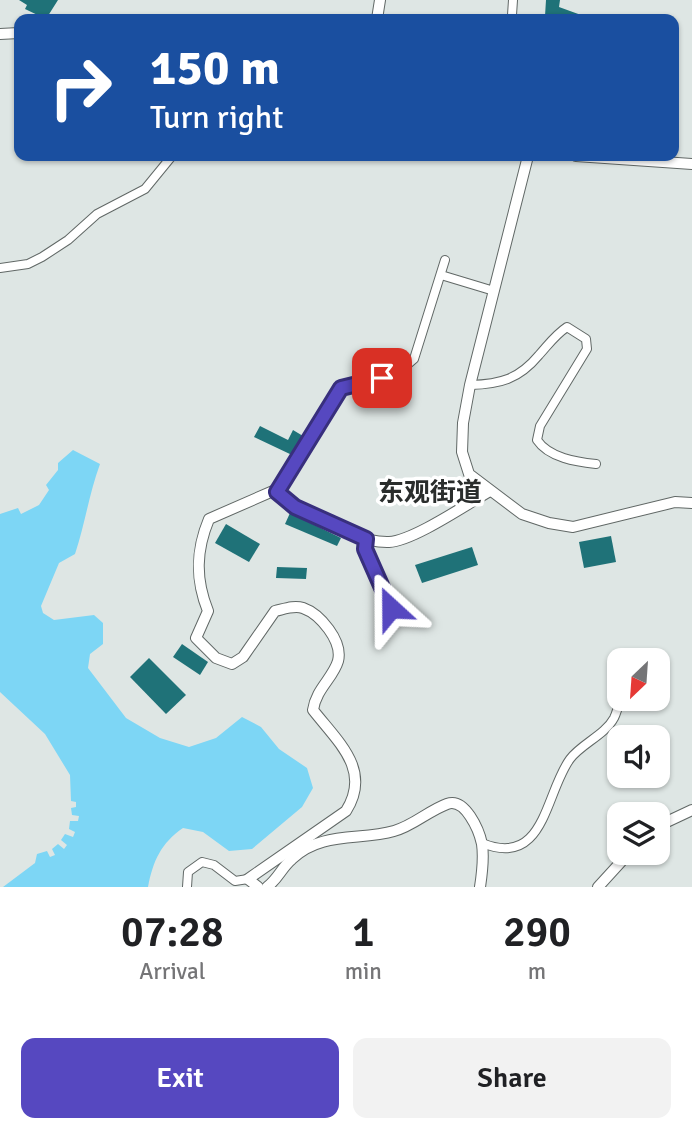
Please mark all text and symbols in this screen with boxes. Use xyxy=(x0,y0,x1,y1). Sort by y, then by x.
text: 150 m xyxy=(150,38,280,98)
icon: right xyxy=(35,42,126,133)
text: Turn right xyxy=(150,98,283,137)
pin xyxy=(352,348,412,408)
icon: arrive xyxy=(363,359,401,397)
district label: 东观街道 xyxy=(378,477,482,509)
position arrow xyxy=(354,571,428,645)
north arrow xyxy=(607,648,670,710)
map controls xyxy=(607,648,670,865)
button: sound xyxy=(607,725,670,788)
button: layers xyxy=(607,802,670,865)
text: 07:28 xyxy=(121,907,224,958)
text: 1 xyxy=(352,907,375,958)
text: 290 xyxy=(503,907,571,958)
text: Arrival xyxy=(139,957,205,986)
text: min xyxy=(345,957,382,986)
text: m xyxy=(528,957,546,986)
button: Exit xyxy=(21,1038,339,1118)
button: Share xyxy=(353,1038,671,1118)

